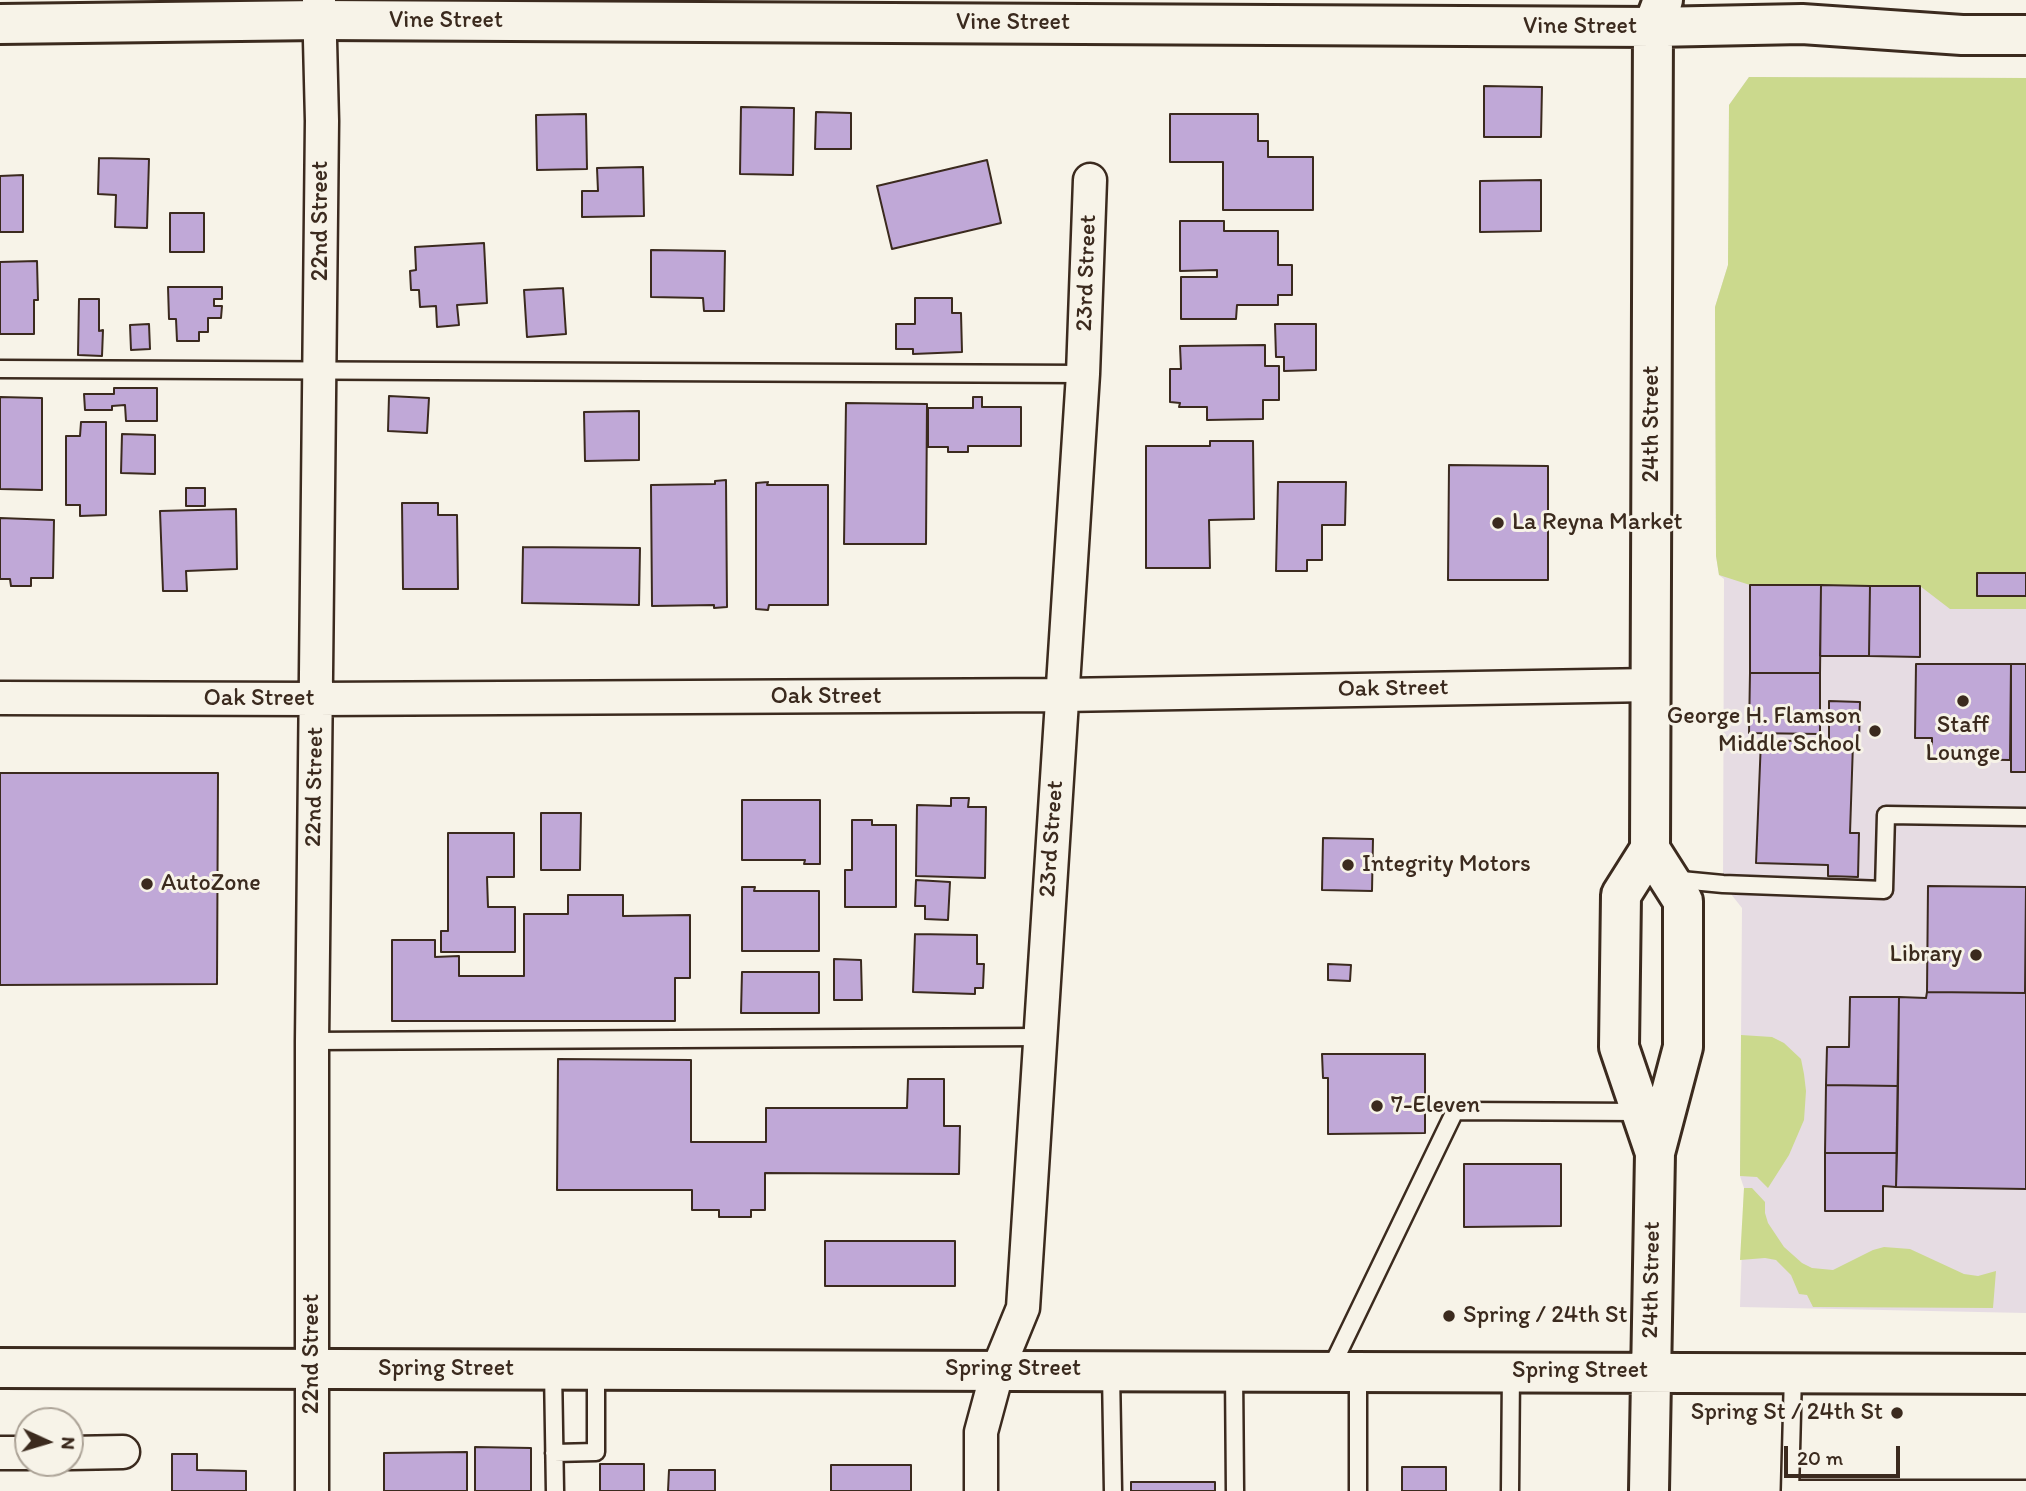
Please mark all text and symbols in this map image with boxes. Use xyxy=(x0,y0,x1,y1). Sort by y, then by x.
street label: Vine Street xyxy=(389,7,503,35)
street label: Vine Street xyxy=(956,9,1070,37)
street label: Vine Street xyxy=(1523,13,1637,41)
street label: 22nd Street xyxy=(307,161,335,281)
street label: 23rd Street xyxy=(1071,214,1103,332)
street label: 24th Street xyxy=(1638,365,1666,483)
place label: La Reyna Market xyxy=(1512,509,1683,537)
marker: La Reyna Market xyxy=(1490,515,1506,531)
street label: Oak Street xyxy=(1337,674,1449,704)
street label: Oak Street xyxy=(771,683,881,711)
street label: Oak Street xyxy=(204,685,314,713)
marker: Staff Lounge xyxy=(1955,693,1971,709)
place label: George H. Flamson Middle School xyxy=(1667,703,1861,759)
place label: Staff Lounge xyxy=(1926,712,2000,768)
marker: George H. Flamson Middle School xyxy=(1867,723,1883,739)
street label: 22nd Street xyxy=(300,727,330,847)
street label: 23rd Street xyxy=(1034,780,1070,898)
place label: Integrity Motors xyxy=(1362,851,1531,879)
marker: Integrity Motors xyxy=(1340,857,1356,873)
place label: AutoZone xyxy=(161,870,261,898)
marker: AutoZone xyxy=(139,876,155,892)
place label: Library xyxy=(1890,941,1962,969)
marker: Library xyxy=(1968,947,1984,963)
place label: 7-Eleven xyxy=(1391,1092,1480,1120)
marker: 7-Eleven xyxy=(1369,1098,1385,1114)
street label: 24th Street xyxy=(1637,1221,1667,1339)
street label: 22nd Street xyxy=(298,1294,326,1414)
place label: Spring / 24th St xyxy=(1463,1302,1627,1330)
marker: Spring / 24th St xyxy=(1441,1308,1457,1324)
street label: Spring Street xyxy=(378,1355,514,1383)
street label: Spring Street xyxy=(945,1355,1081,1383)
street label: Spring Street xyxy=(1512,1357,1648,1385)
place label: Spring St / 24th St xyxy=(1691,1399,1883,1427)
marker: Spring St / 24th St xyxy=(1889,1405,1905,1421)
north arrow xyxy=(14,1407,84,1477)
scale bar xyxy=(1788,1432,1904,1476)
text: N xyxy=(57,1436,80,1451)
text: 20 m xyxy=(1797,1445,1843,1470)

